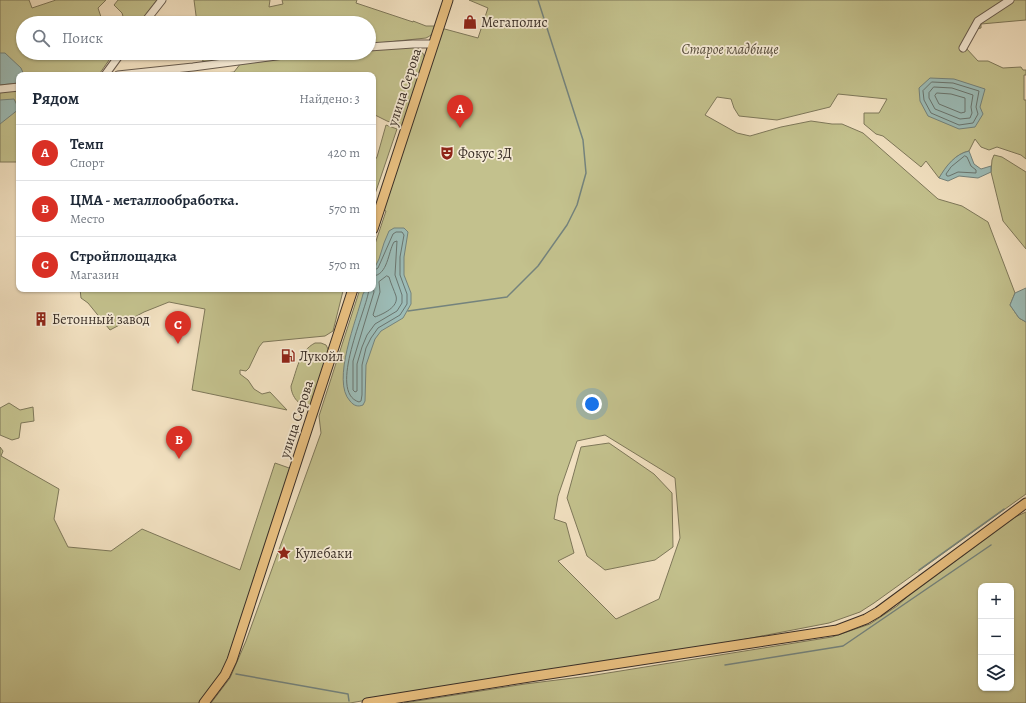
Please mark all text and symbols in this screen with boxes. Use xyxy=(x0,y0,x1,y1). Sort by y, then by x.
place label: Мегаполис xyxy=(481,13,548,32)
shop icon: Мегаполис xyxy=(462,14,478,30)
search box xyxy=(16,16,376,60)
icon: search xyxy=(30,27,52,49)
text: Поиск xyxy=(62,28,103,48)
park label: Старое кладбище xyxy=(681,40,779,59)
street label: улица Серова xyxy=(383,45,426,130)
text: Рядом xyxy=(32,87,79,110)
text: Найдено: 3 xyxy=(299,90,360,107)
pin: A xyxy=(447,95,473,128)
text: Темп xyxy=(70,134,104,154)
text: A xyxy=(41,144,49,161)
text: 420 m xyxy=(328,144,360,161)
place label: Фокус 3Д xyxy=(458,144,512,163)
theatre icon: Фокус 3Д xyxy=(439,145,455,161)
text: Спорт xyxy=(70,154,104,171)
text: ЦМА - металлообработка. xyxy=(70,190,239,210)
text: B xyxy=(41,200,49,217)
text: 570 m xyxy=(329,200,360,217)
text: Место xyxy=(70,210,105,227)
text: Стройплощадка xyxy=(70,246,177,266)
text: C xyxy=(41,256,49,273)
text: 570 m xyxy=(329,256,360,273)
text: Магазин xyxy=(70,266,119,283)
place label: Бетонный завод xyxy=(52,310,150,329)
building icon: Бетонный завод xyxy=(33,311,49,327)
pin: C xyxy=(165,311,191,344)
place label: Лукойл xyxy=(299,347,343,366)
fuel station icon: Лукойл xyxy=(280,348,296,364)
street label: улица Серова xyxy=(275,377,318,462)
your location xyxy=(582,394,602,414)
pin: B xyxy=(166,426,192,459)
place label: Кулебаки xyxy=(295,544,352,563)
place icon: Кулебаки xyxy=(276,545,292,561)
map controls xyxy=(978,583,1014,691)
button: + xyxy=(978,583,1014,619)
button: − xyxy=(978,619,1014,655)
button: layers xyxy=(978,655,1014,691)

